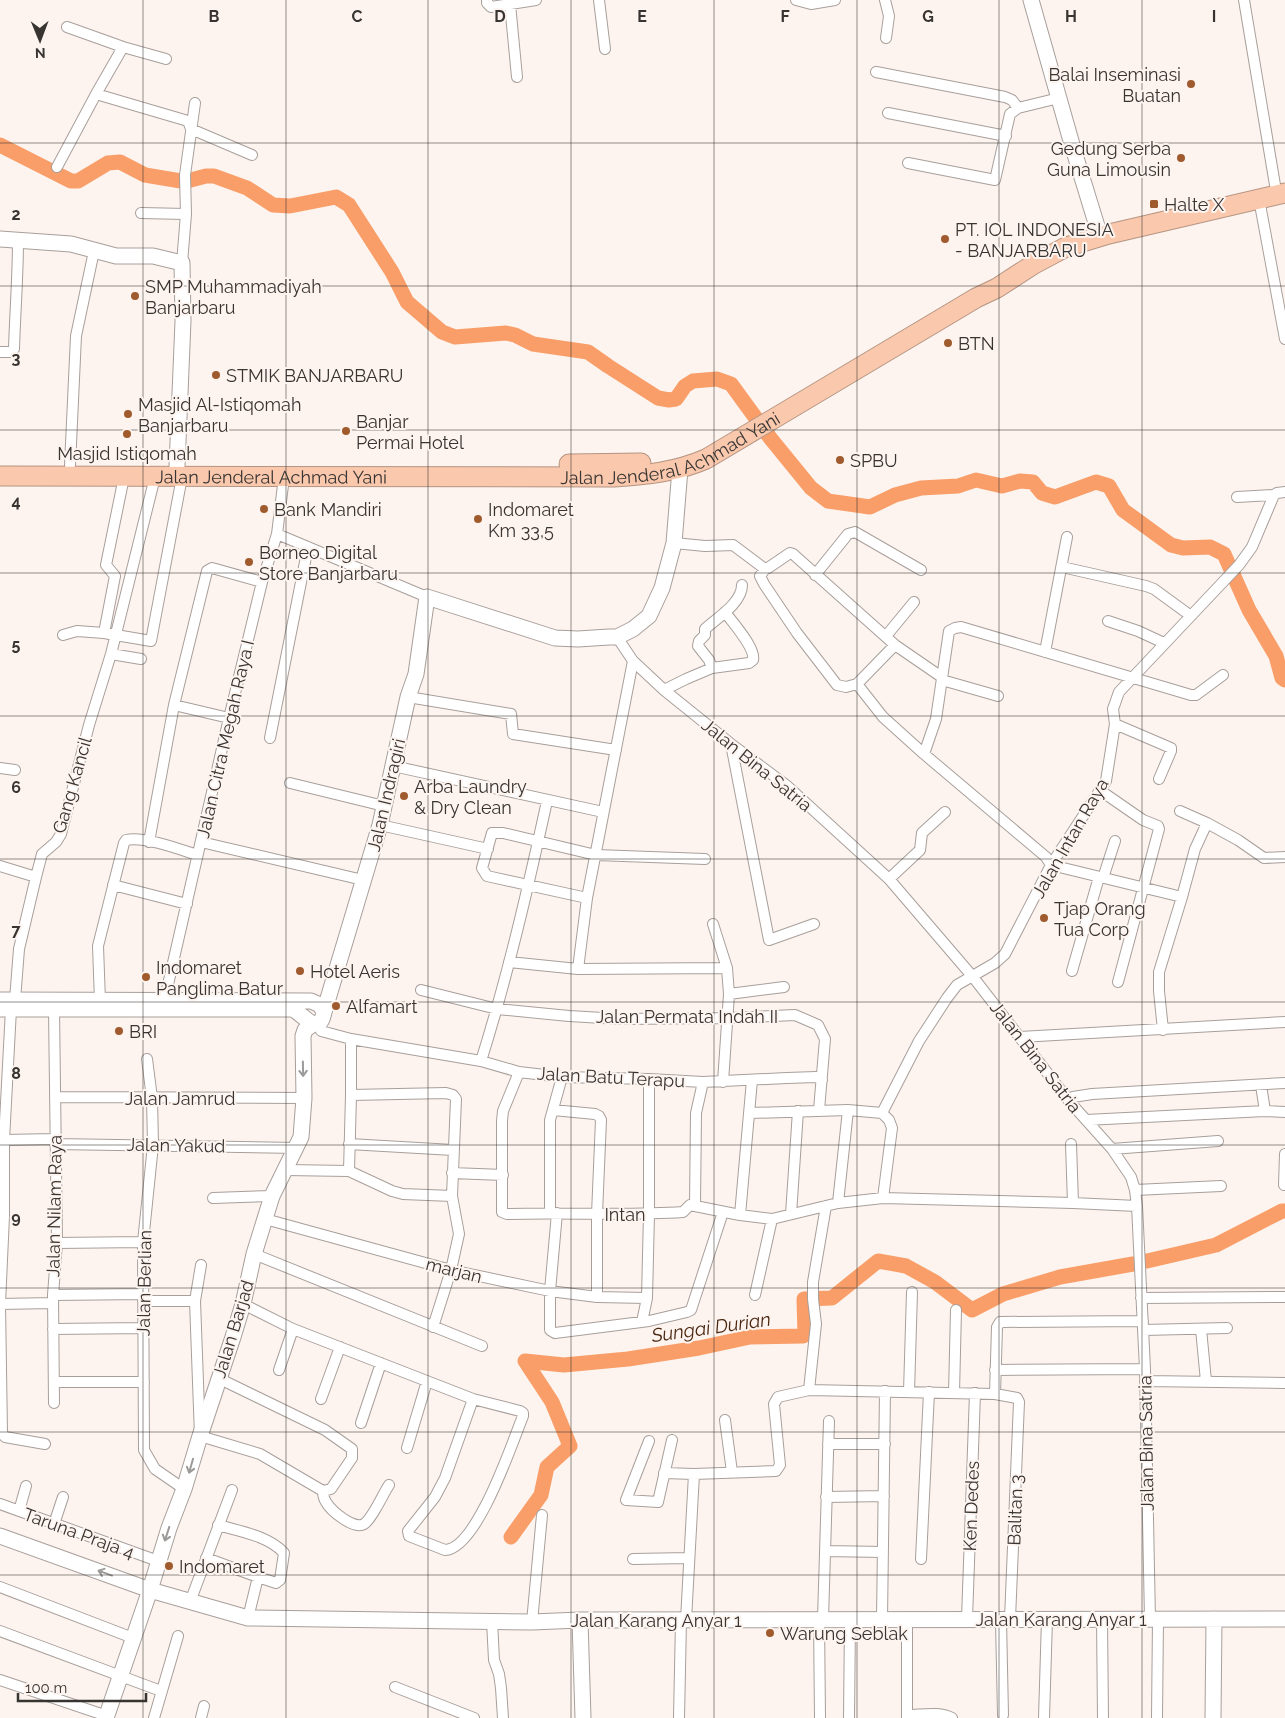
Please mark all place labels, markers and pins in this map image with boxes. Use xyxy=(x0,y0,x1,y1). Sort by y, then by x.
place label: Balai Inseminasi Buatan xyxy=(1048,64,1181,106)
marker: Balai Inseminasi Buatan xyxy=(1185,78,1197,90)
place label: Gedung Serba Guna Limousin xyxy=(1047,138,1171,180)
marker: Gedung Serba Guna Limousin xyxy=(1175,152,1187,164)
place label: Halte X xyxy=(1164,194,1225,215)
marker: Halte X xyxy=(1148,198,1160,210)
place label: PT. IOL INDONESIA - BANJARBARU xyxy=(955,219,1114,261)
marker: PT. IOL INDONESIA - BANJARBARU xyxy=(939,233,951,245)
place label: SMP Muhammadiyah Banjarbaru xyxy=(145,276,322,318)
marker: SMP Muhammadiyah Banjarbaru xyxy=(129,290,141,302)
place label: BTN xyxy=(958,333,995,354)
marker: BTN xyxy=(942,337,954,349)
place label: STMIK BANJARBARU xyxy=(226,365,403,386)
marker: STMIK BANJARBARU xyxy=(210,369,222,381)
place label: Masjid Al-Istiqomah Banjarbaru xyxy=(138,394,301,436)
marker: Masjid Al-Istiqomah Banjarbaru xyxy=(122,408,134,420)
place label: Banjar Permai Hotel xyxy=(356,411,464,453)
marker: Banjar Permai Hotel xyxy=(340,425,352,437)
marker: Masjid Istiqomah xyxy=(121,428,133,440)
place label: Masjid Istiqomah xyxy=(57,443,197,464)
place label: SPBU xyxy=(850,450,898,471)
marker: SPBU xyxy=(834,454,846,466)
place label: Bank Mandiri xyxy=(274,499,382,520)
place label: Indomaret Km 33,5 xyxy=(488,499,574,541)
marker: Bank Mandiri xyxy=(258,503,270,515)
marker: Indomaret Km 33,5 xyxy=(472,513,484,525)
place label: Borneo Digital Store Banjarbaru xyxy=(259,542,398,584)
marker: Borneo Digital Store Banjarbaru xyxy=(243,556,255,568)
place label: Arba Laundry & Dry Clean xyxy=(414,776,527,818)
marker: Arba Laundry & Dry Clean xyxy=(398,790,410,802)
place label: Tjap Orang Tua Corp xyxy=(1054,898,1146,940)
marker: Tjap Orang Tua Corp xyxy=(1038,912,1050,924)
place label: Indomaret Panglima Batur xyxy=(156,957,284,999)
place label: Hotel Aeris xyxy=(310,961,400,982)
marker: Hotel Aeris xyxy=(294,965,306,977)
marker: Indomaret Panglima Batur xyxy=(140,971,152,983)
place label: Alfamart xyxy=(346,996,417,1017)
marker: Alfamart xyxy=(330,1000,342,1012)
place label: BRI xyxy=(129,1021,157,1042)
marker: BRI xyxy=(113,1025,125,1037)
place label: Indomaret xyxy=(179,1556,265,1577)
marker: Indomaret xyxy=(163,1560,175,1572)
place label: Warung Seblak xyxy=(780,1623,908,1644)
marker: Warung Seblak xyxy=(764,1627,776,1639)

